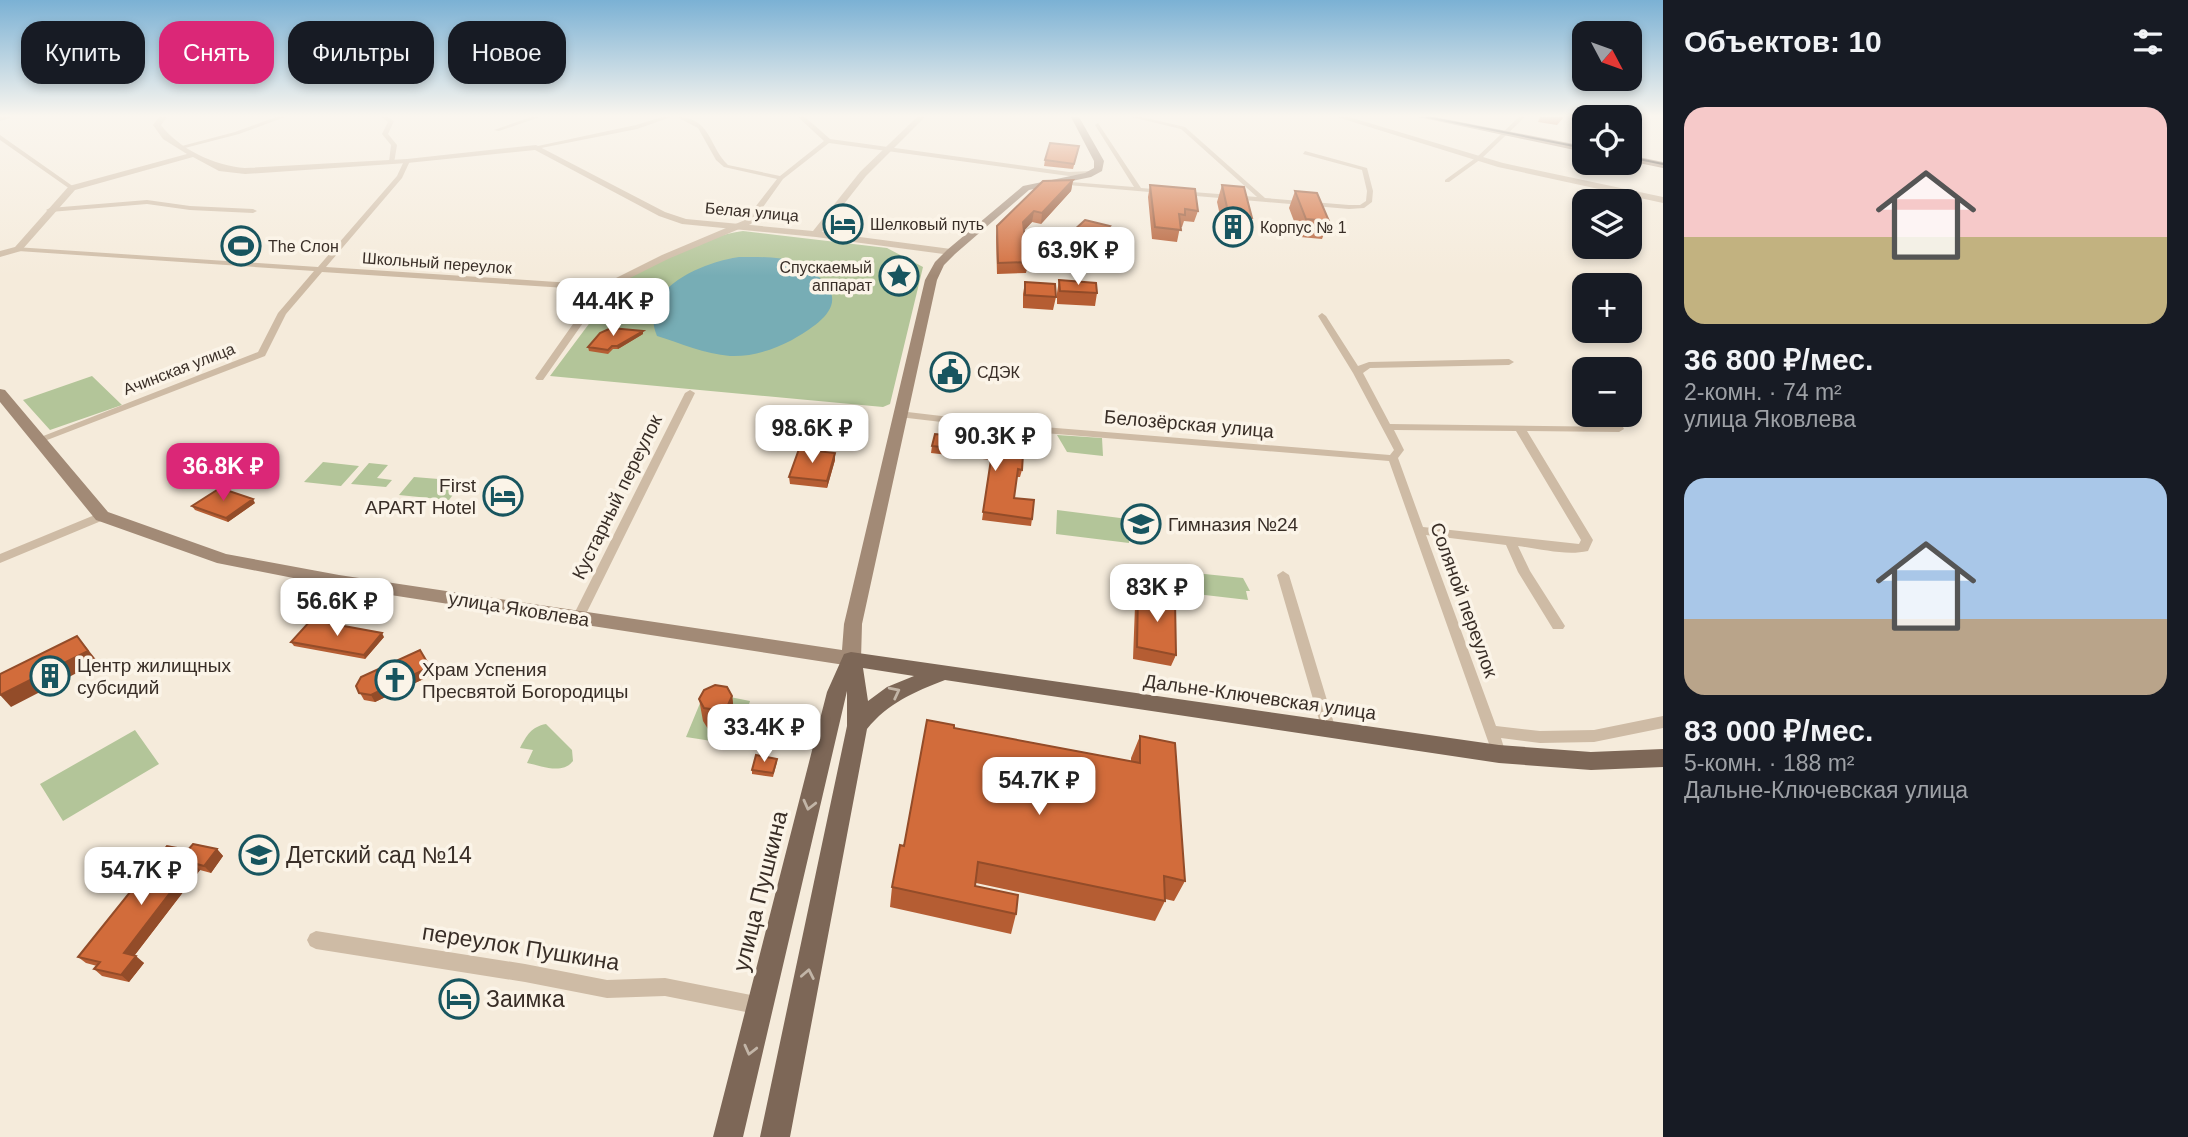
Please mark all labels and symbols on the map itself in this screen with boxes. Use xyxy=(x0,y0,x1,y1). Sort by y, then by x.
north arrow xyxy=(1572,21,1642,91)
street label: Белая улица xyxy=(704,199,800,225)
hotel icon: Шелковый путь xyxy=(822,203,864,245)
building icon: Корпус № 1 xyxy=(1212,206,1254,248)
place label: Шелковый путь xyxy=(870,216,984,233)
place label: Корпус № 1 xyxy=(1260,219,1347,236)
sports icon: The Слон xyxy=(220,225,262,267)
pin: 63.9K ₽ xyxy=(1013,228,1143,287)
place label: The Слон xyxy=(268,238,339,255)
street label: Школьный переулок xyxy=(362,249,513,277)
place icon: Спускаемый аппарат xyxy=(878,255,920,297)
place label: Спускаемый аппарат xyxy=(779,259,873,294)
pin: 44.4K ₽ xyxy=(548,278,678,338)
street label: Ачинская улица xyxy=(121,340,237,398)
public building icon: СДЭК xyxy=(929,351,971,393)
place label: СДЭК xyxy=(977,364,1021,381)
pin: 98.6K ₽ xyxy=(747,406,877,465)
street label: Белозёрская улица xyxy=(1103,406,1275,442)
street label: Кустарный переулок xyxy=(568,411,666,583)
pin: 90.3K ₽ xyxy=(930,414,1060,473)
pin: 36.8K ₽ xyxy=(158,444,288,503)
place label: First APART Hotel xyxy=(365,475,477,518)
hotel icon: First APART Hotel xyxy=(482,475,524,517)
school or university icon: Гимназия №24 xyxy=(1120,503,1162,545)
place label: Гимназия №24 xyxy=(1168,514,1299,535)
street label: Соляной переулок xyxy=(1426,520,1502,681)
pin: 83K ₽ xyxy=(1108,564,1206,624)
pin: 56.6K ₽ xyxy=(272,578,402,638)
street label: улица Яковлева xyxy=(447,588,591,631)
building icon: Центр жилищных субсидий xyxy=(29,655,71,697)
place label: Центр жилищных субсидий xyxy=(77,655,231,698)
church icon: Храм Успения Пресвятой Богородицы xyxy=(374,659,416,701)
place label: Храм Успения Пресвятой Богородицы xyxy=(422,659,628,702)
street label: Дальне-Ключевская улица xyxy=(1142,670,1378,724)
one-way arrow xyxy=(888,687,900,701)
pin: 33.4K ₽ xyxy=(699,704,829,764)
pin: 54.7K ₽ xyxy=(974,758,1104,817)
one-way arrow xyxy=(803,799,817,811)
street label: улица Пушкина xyxy=(727,808,793,974)
school or university icon: Детский сад №14 xyxy=(238,834,280,876)
place label: Детский сад №14 xyxy=(286,842,472,868)
pin: 54.7K ₽ xyxy=(76,848,206,907)
street label: переулок Пушкина xyxy=(421,919,622,975)
one-way arrow xyxy=(799,968,814,980)
hotel icon: Заимка xyxy=(438,978,480,1020)
place label: Заимка xyxy=(486,986,565,1012)
one-way arrow xyxy=(744,1044,758,1056)

